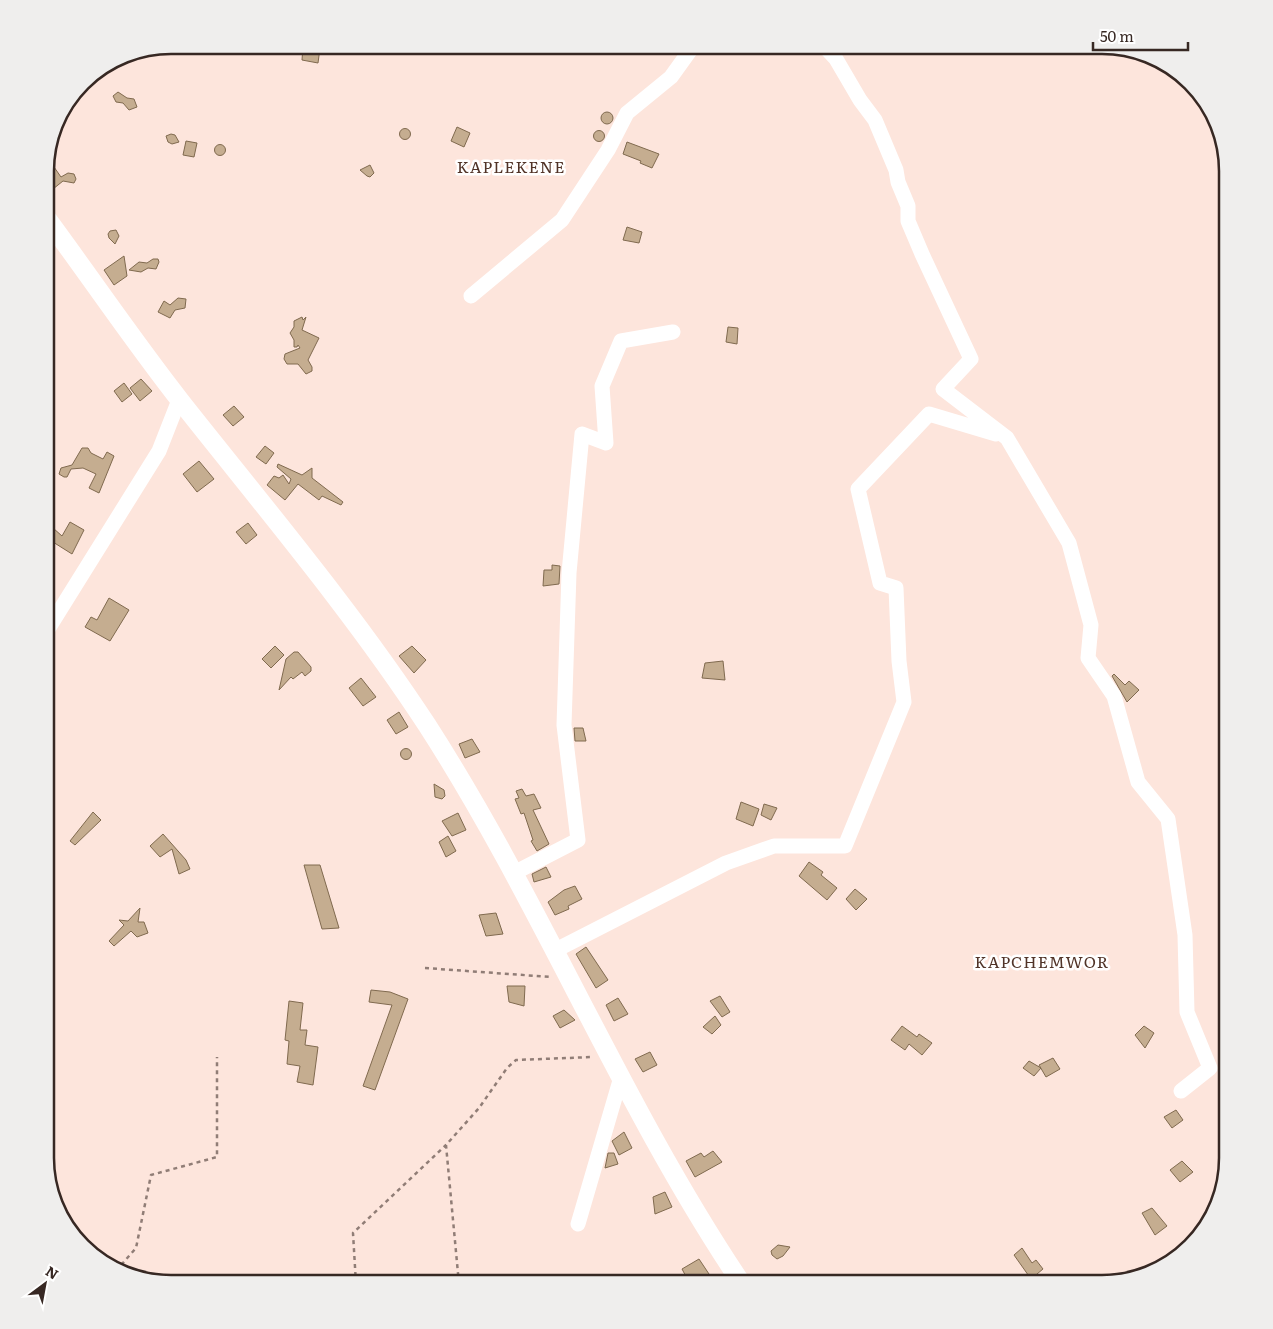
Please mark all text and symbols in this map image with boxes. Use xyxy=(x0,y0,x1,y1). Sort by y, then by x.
scale bar xyxy=(1093,20,1188,52)
text: 50 m xyxy=(1100,24,1134,47)
district label: KAPLEKENE xyxy=(457,154,565,178)
district label: KAPCHEMWOR xyxy=(975,949,1109,973)
north arrow xyxy=(20,1259,70,1309)
text: N xyxy=(42,1261,63,1284)

